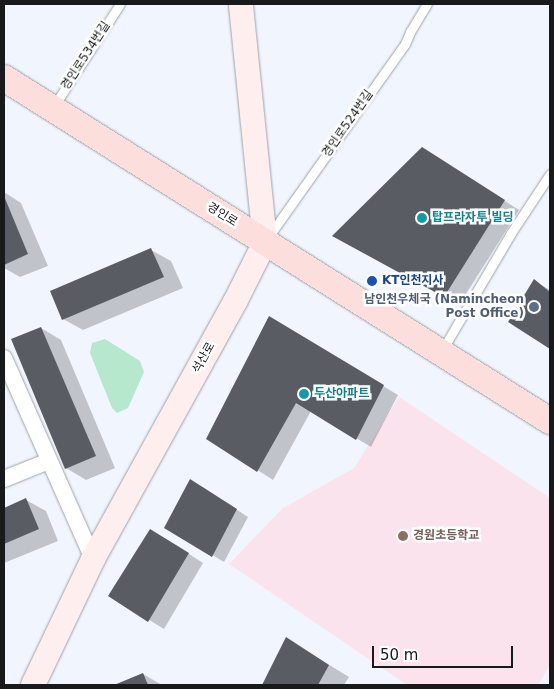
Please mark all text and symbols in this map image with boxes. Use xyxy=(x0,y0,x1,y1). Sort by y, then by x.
street label: 경인로534번길 xyxy=(59,19,113,93)
street label: 경인로524번길 xyxy=(320,88,376,160)
street label: 경인로 xyxy=(204,200,240,230)
place label: 탑프라자투 빌딩 xyxy=(432,211,513,225)
marker: 탑프라자투 빌딩 xyxy=(416,212,428,224)
place label: KT인천지사 xyxy=(382,274,444,288)
marker: KT인천지사 xyxy=(366,275,378,287)
place label: 남인천우체국 (Namincheon Post Office) xyxy=(364,293,524,321)
marker: 남인천우체국 (Namincheon Post Office) xyxy=(528,301,540,313)
street label: 석산로 xyxy=(190,340,218,376)
place label: 두산아파트 xyxy=(314,387,369,401)
marker: 두산아파트 xyxy=(298,388,310,400)
place label: 경원초등학교 xyxy=(413,529,479,543)
marker: 경원초등학교 xyxy=(397,530,409,542)
scale bar xyxy=(374,636,515,668)
text: 50 m xyxy=(380,646,418,664)

